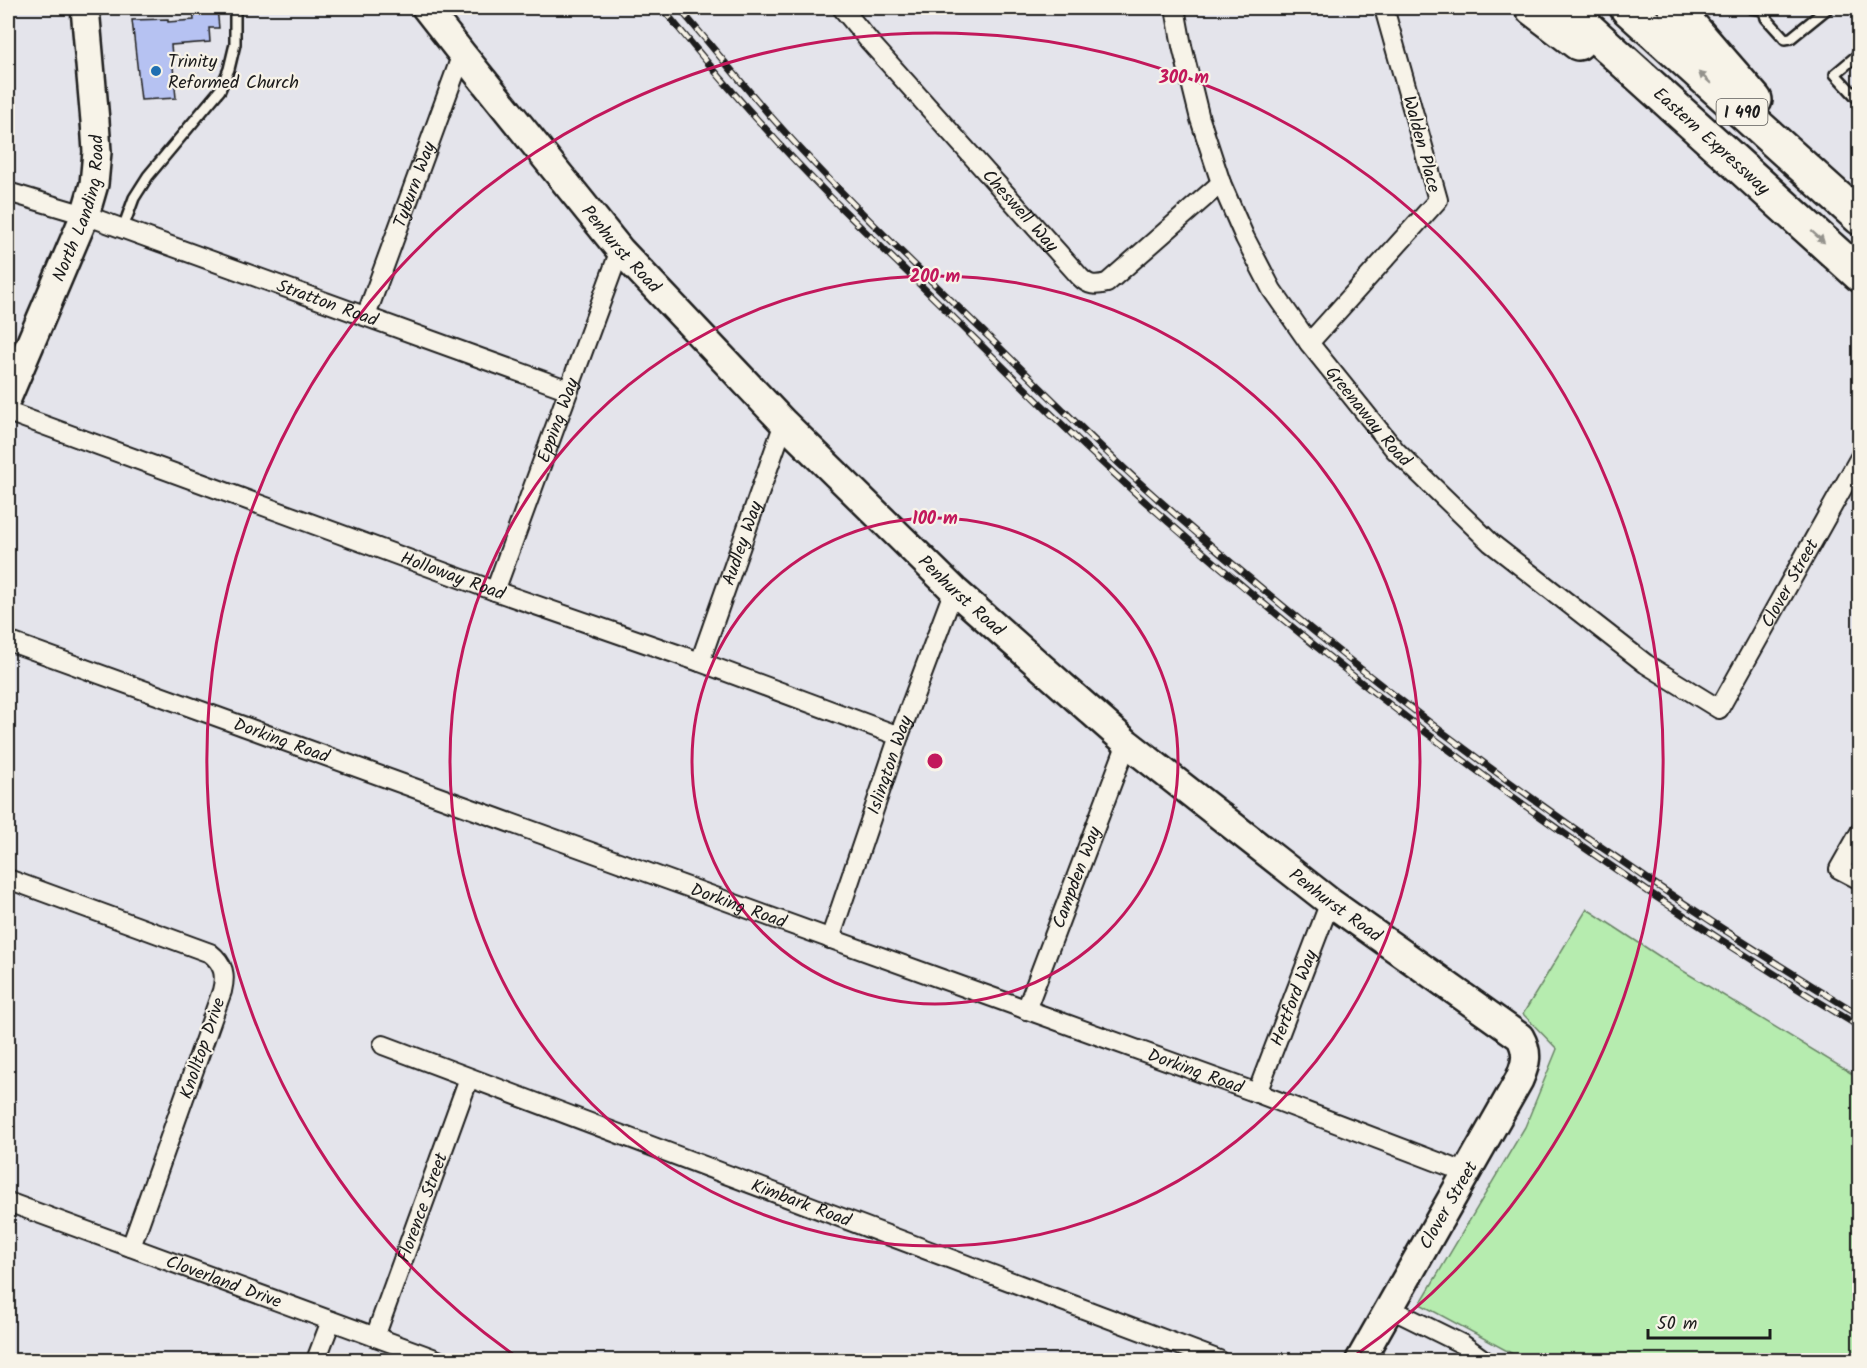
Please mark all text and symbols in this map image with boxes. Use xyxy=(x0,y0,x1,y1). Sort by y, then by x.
place label: Trinity Reformed Church xyxy=(168,48,299,98)
marker: Trinity Reformed Church xyxy=(149,64,163,78)
text: 300 m xyxy=(1158,64,1209,93)
one-way arrow xyxy=(1698,72,1713,85)
street label: Eastern Expressway xyxy=(1646,81,1776,203)
street label: Walden Place xyxy=(1394,93,1447,196)
road number: I 490 xyxy=(1716,99,1768,125)
street label: North Landing Road xyxy=(45,133,113,287)
street label: Tyburn Way xyxy=(386,137,445,232)
street label: Cheswell Way xyxy=(974,163,1065,260)
street label: Penhurst Road xyxy=(573,199,668,301)
one-way arrow xyxy=(1811,230,1826,244)
text: 200 m xyxy=(910,263,961,292)
street label: Stratton Road xyxy=(272,272,382,336)
street label: Greenaway Road xyxy=(1317,360,1418,475)
street label: Epping Way xyxy=(530,374,588,467)
street label: Audley Way xyxy=(715,497,772,590)
text: 100 m xyxy=(912,505,958,534)
street label: Clover Street xyxy=(1754,533,1828,634)
street label: Holloway Road xyxy=(396,544,510,610)
street label: Penhurst Road xyxy=(910,549,1011,645)
street label: Dorking Road xyxy=(229,711,334,772)
street label: Islington Way xyxy=(860,711,922,819)
centre of rings xyxy=(925,751,945,771)
street label: Campden Way xyxy=(1045,822,1110,933)
street label: Penhurst Road xyxy=(1282,862,1388,951)
street label: Dorking Road xyxy=(686,876,791,938)
street label: Hertford Way xyxy=(1263,945,1327,1051)
street label: Knolltop Drive xyxy=(173,994,234,1103)
street label: Dorking Road xyxy=(1143,1042,1248,1103)
street label: Florence Street xyxy=(390,1148,457,1267)
street label: Clover Street xyxy=(1412,1155,1487,1255)
street label: Kimbark Road xyxy=(747,1172,856,1236)
street label: Cloverland Drive xyxy=(161,1248,285,1317)
scale bar xyxy=(1648,1302,1770,1340)
text: 50 m xyxy=(1657,1310,1697,1339)

